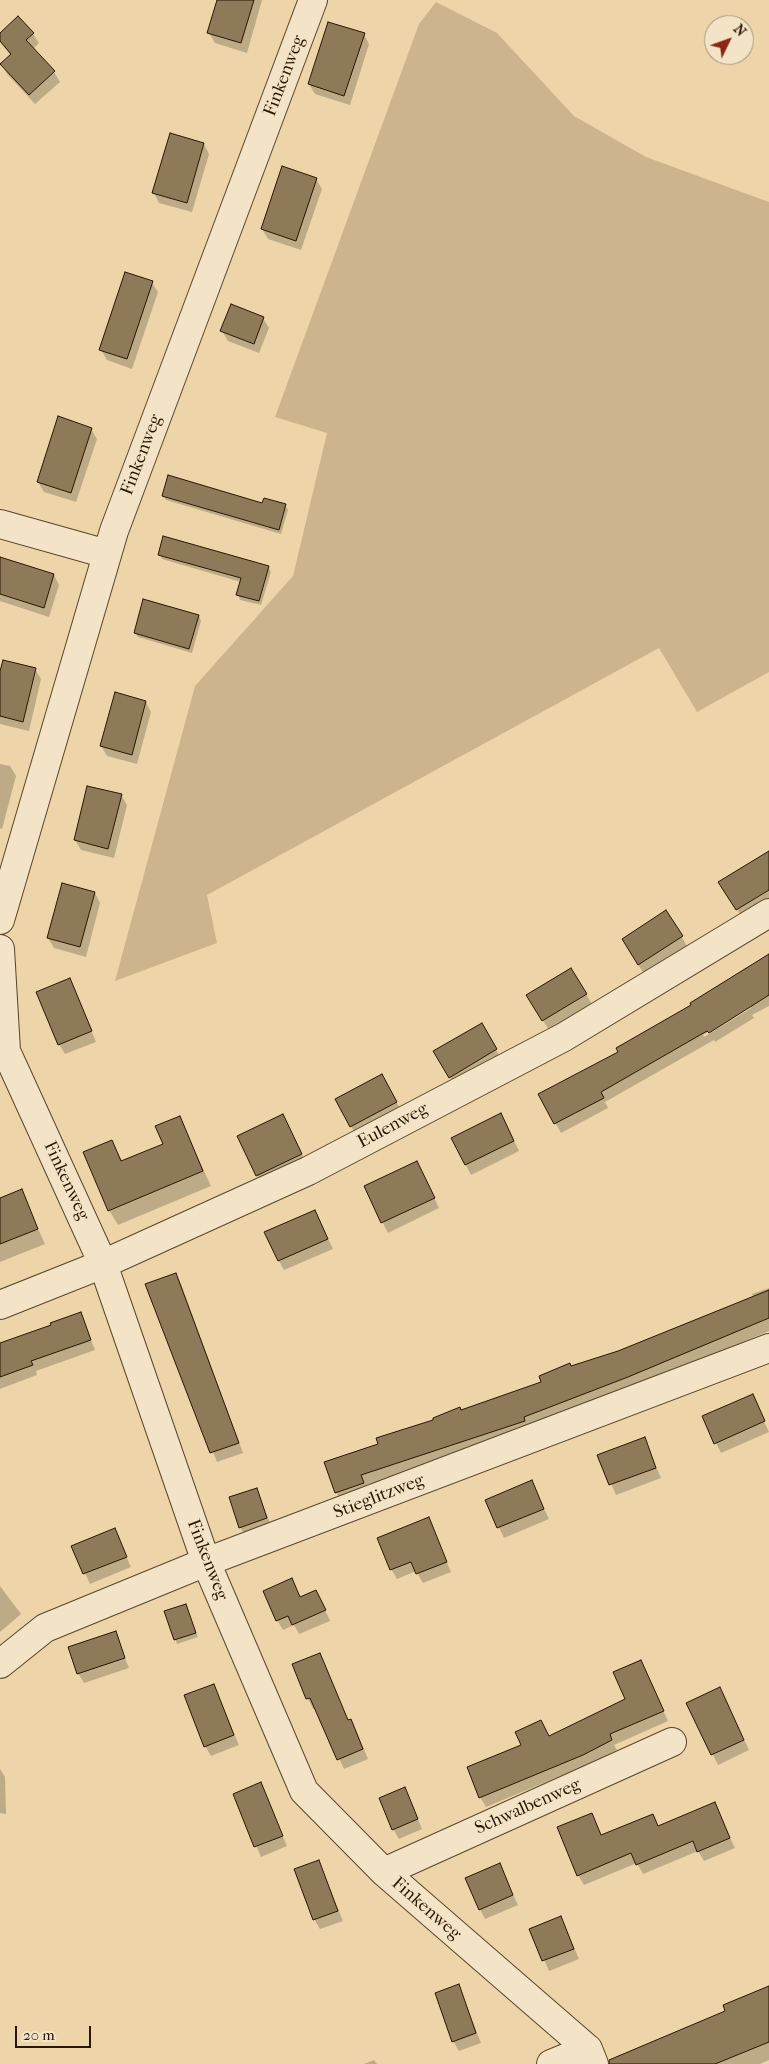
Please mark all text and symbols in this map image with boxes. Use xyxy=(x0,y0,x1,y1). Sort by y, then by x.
north arrow xyxy=(704,15,754,65)
text: N xyxy=(730,21,750,40)
street label: Finkenweg xyxy=(260,32,310,120)
street label: Finkenweg xyxy=(117,411,167,499)
street label: Eulenweg xyxy=(354,1098,432,1154)
street label: Finkenweg xyxy=(38,1138,94,1224)
street label: Stieglitzweg xyxy=(331,1470,427,1524)
street label: Finkenweg xyxy=(182,1516,232,1604)
street label: Schwalbenweg xyxy=(472,1774,584,1840)
street label: Finkenweg xyxy=(387,1873,465,1945)
scale bar xyxy=(18,2016,94,2048)
text: 20 m xyxy=(23,2026,55,2044)

